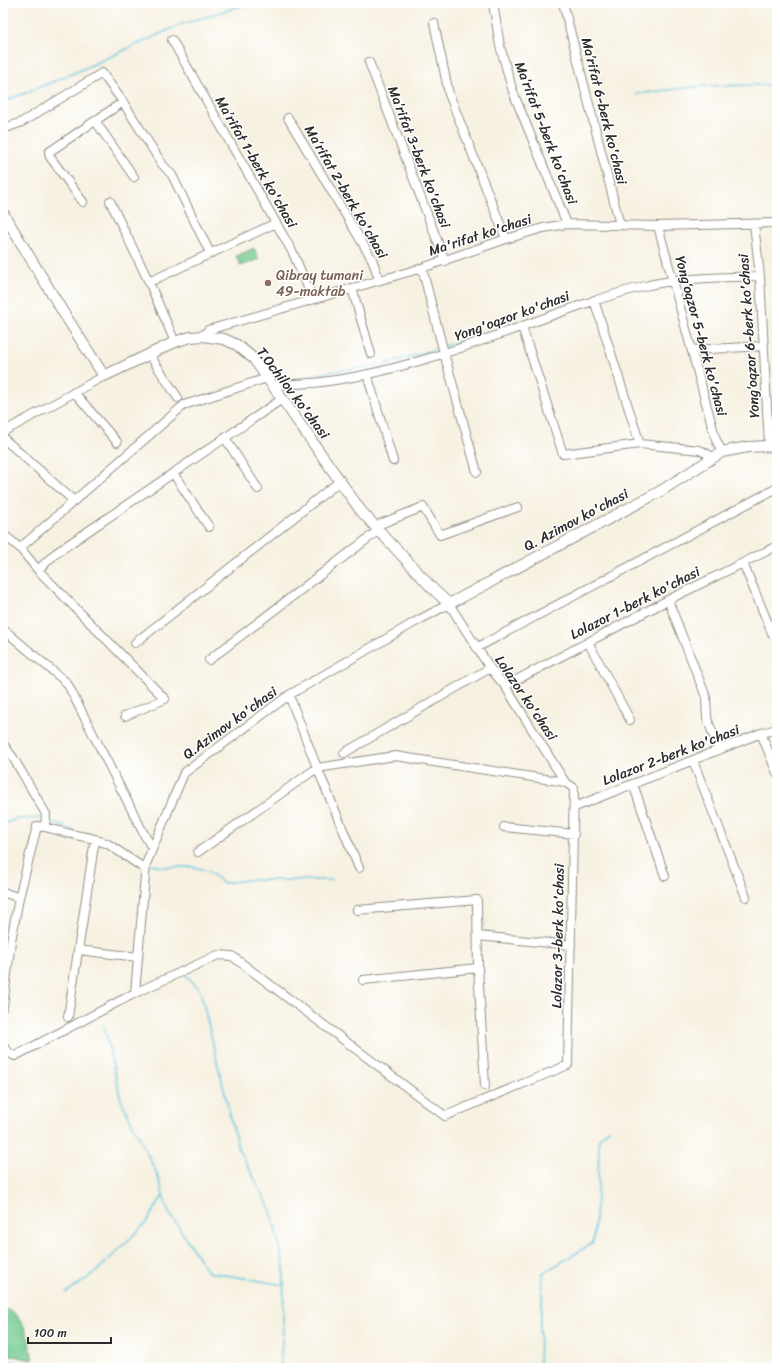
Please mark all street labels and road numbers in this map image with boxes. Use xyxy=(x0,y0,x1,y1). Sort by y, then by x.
street label: Ma’rifat 6-berk ko'chasi xyxy=(574,35,635,188)
street label: Ma’rifat 5-berk ko'chasi xyxy=(507,58,585,209)
street label: Ma’rifat 3-berk ko'chasi xyxy=(380,82,458,233)
street label: Ma’rifat 1-berk ko'chasi xyxy=(208,91,305,234)
street label: Ma’rifat 2-berk ko'chasi xyxy=(297,120,395,265)
street label: Ma'rifat ko'chasi xyxy=(425,206,536,263)
street label: Yong‘oqzor 6-berk ko'chasi xyxy=(731,252,767,419)
street label: Yong‘oqzor 5-berk ko'chasi xyxy=(668,253,735,420)
street label: Yong'oqzor ko'chasi xyxy=(451,283,574,348)
street label: T.Ochilov ko'chasi xyxy=(250,341,337,446)
street label: Q. Azimov ko'chasi xyxy=(519,481,634,558)
street label: Lolazor 1-berk ko'chasi xyxy=(566,559,705,647)
street label: Lolazor ko'chasi xyxy=(488,650,565,747)
street label: Q.Azimov ko'chasi xyxy=(177,679,284,766)
street label: Lolazor 2-berk ko'chasi xyxy=(599,717,744,793)
street label: Lolazor 3-berk ko'chasi xyxy=(544,862,572,1009)

